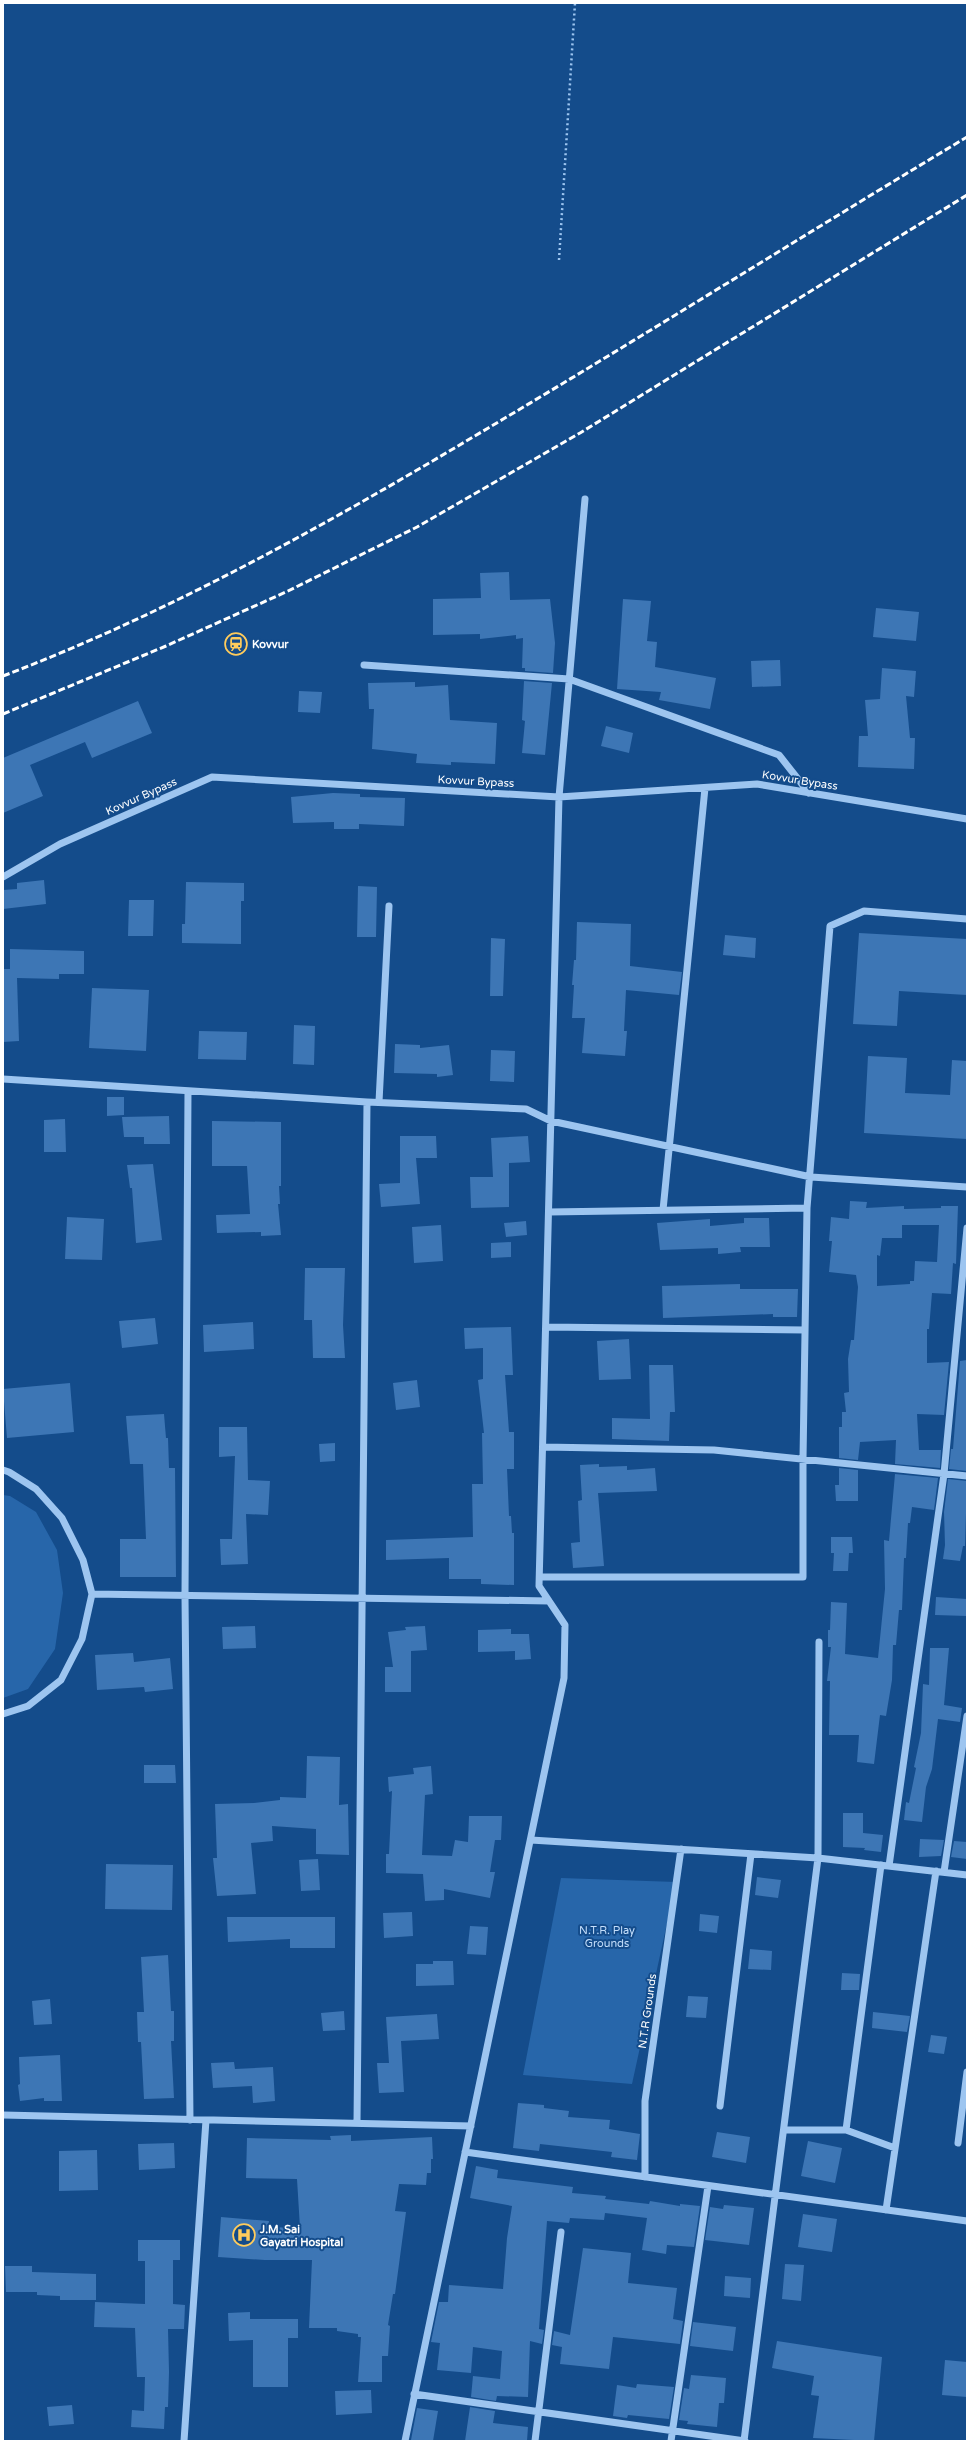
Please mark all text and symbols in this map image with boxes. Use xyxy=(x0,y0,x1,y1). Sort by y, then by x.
station icon: Kovvur xyxy=(223,631,249,657)
place label: Kovvur xyxy=(252,638,289,651)
street label: Kovvur Bypass xyxy=(761,768,839,793)
street label: Kovvur Bypass xyxy=(437,773,515,790)
street label: Kovvur Bypass xyxy=(104,775,179,818)
park label: N.T.R. Play Grounds xyxy=(579,1924,635,1950)
street label: N.T.R Grounds xyxy=(636,1973,659,2049)
hospital icon: J.M. Sai Gayatri Hospital xyxy=(231,2222,257,2248)
place label: J.M. Sai Gayatri Hospital xyxy=(259,2223,343,2250)

